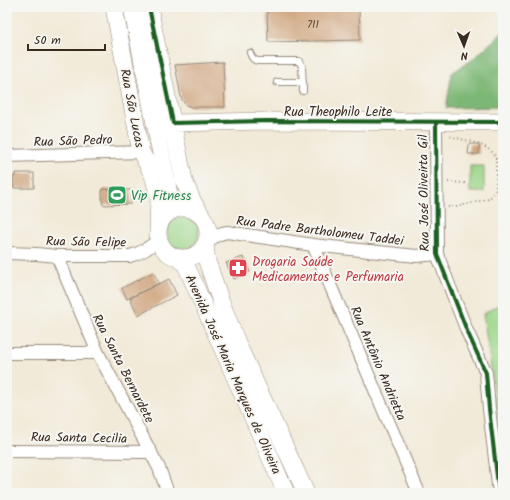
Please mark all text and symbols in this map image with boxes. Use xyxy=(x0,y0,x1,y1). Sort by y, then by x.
house number: 711 xyxy=(307,16,319,34)
scale bar xyxy=(28,26,105,52)
north arrow xyxy=(444,26,484,66)
text: 50 m xyxy=(34,31,61,50)
text: N xyxy=(460,46,468,64)
street label: Rua São Lucas xyxy=(114,67,150,150)
street label: Rua Theophilo Leite xyxy=(284,102,392,123)
street label: Rua São Pedro xyxy=(33,130,113,153)
street label: Rua José Oliveirta Gil xyxy=(413,134,436,252)
sports icon: Vip Fitness xyxy=(106,184,128,206)
place label: Vip Fitness xyxy=(131,186,192,207)
street label: Rua Padre Bartholomeu Taddei xyxy=(235,211,406,252)
street label: Rua São Felipe xyxy=(46,231,126,254)
place label: Drogaria Saúde Medicamentos e Perfumaria xyxy=(252,252,404,288)
pharmacy icon: Drogaria Saúde Medicamentos e Perfumaria xyxy=(227,257,249,279)
street label: Avenida José Maria Marques de Oliveira xyxy=(179,271,286,478)
street label: Rua Antônio Andrietta xyxy=(344,303,411,424)
street label: Rua Santa Bernardete xyxy=(86,310,159,427)
street label: Rua Santa Cecilia xyxy=(31,427,127,450)

